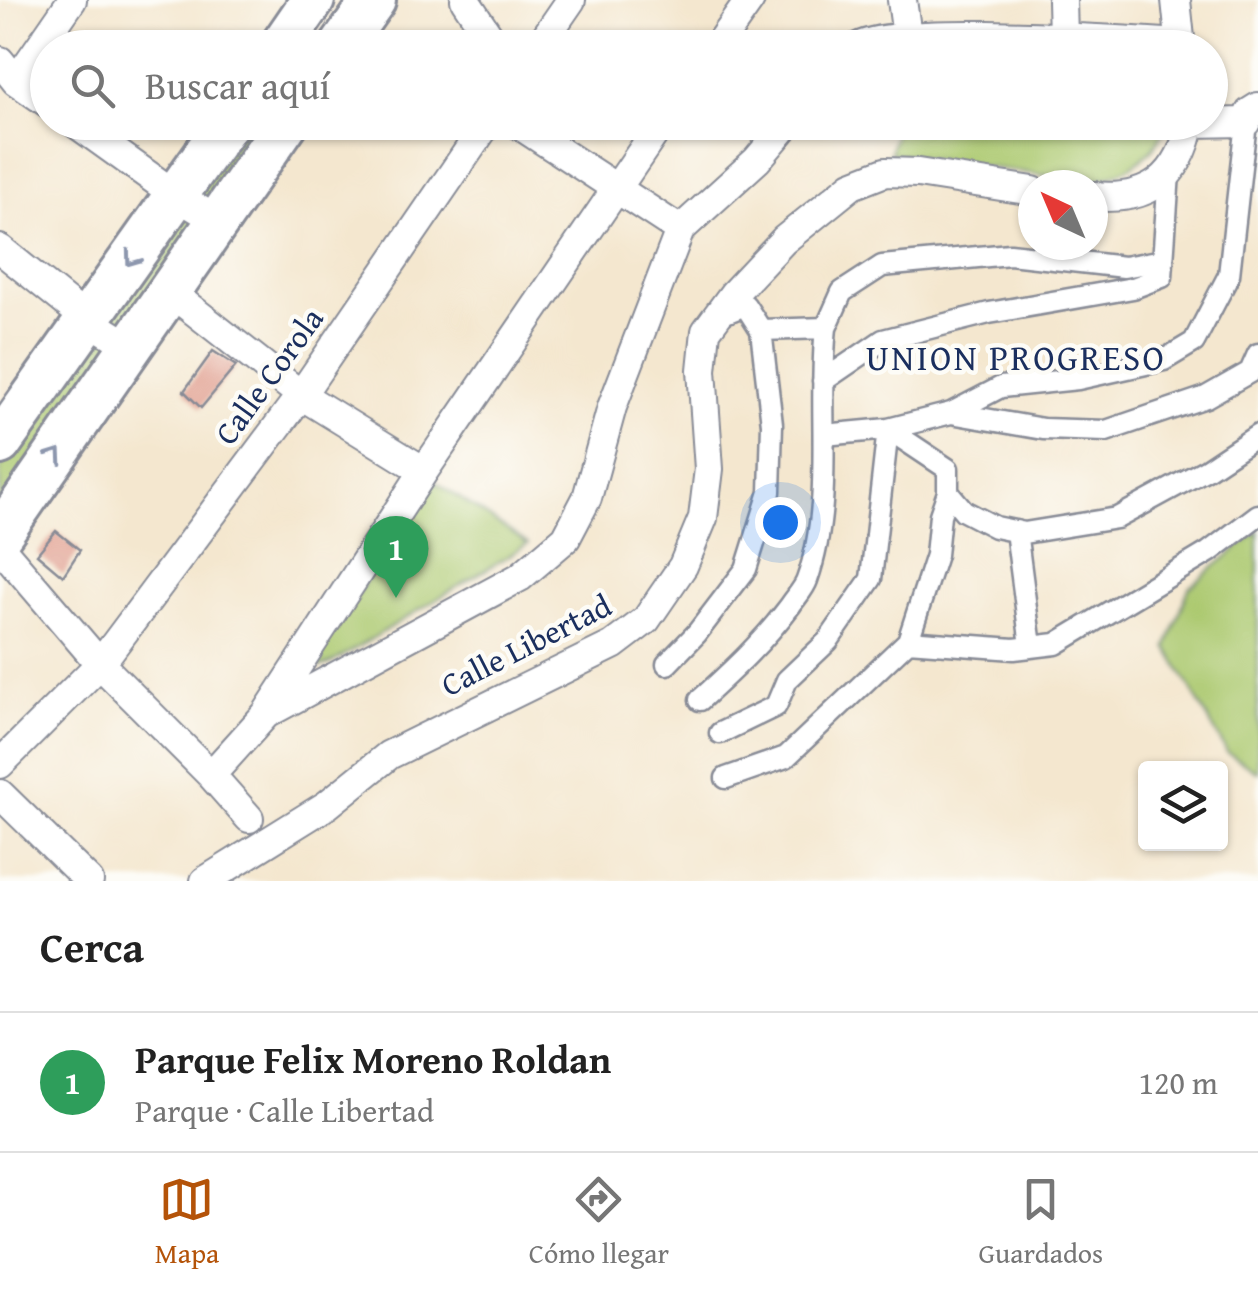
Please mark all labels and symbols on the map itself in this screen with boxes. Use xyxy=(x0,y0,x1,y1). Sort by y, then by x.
north arrow xyxy=(1018,170,1108,260)
one-way arrow xyxy=(125,248,144,267)
street label: Calle Corola xyxy=(203,297,334,454)
district label: UNION PROGRESO xyxy=(866,332,1166,383)
one-way arrow xyxy=(44,448,62,467)
your location xyxy=(755,497,806,548)
pin: 1 xyxy=(364,516,428,598)
street label: Calle Libertad xyxy=(433,582,619,708)

